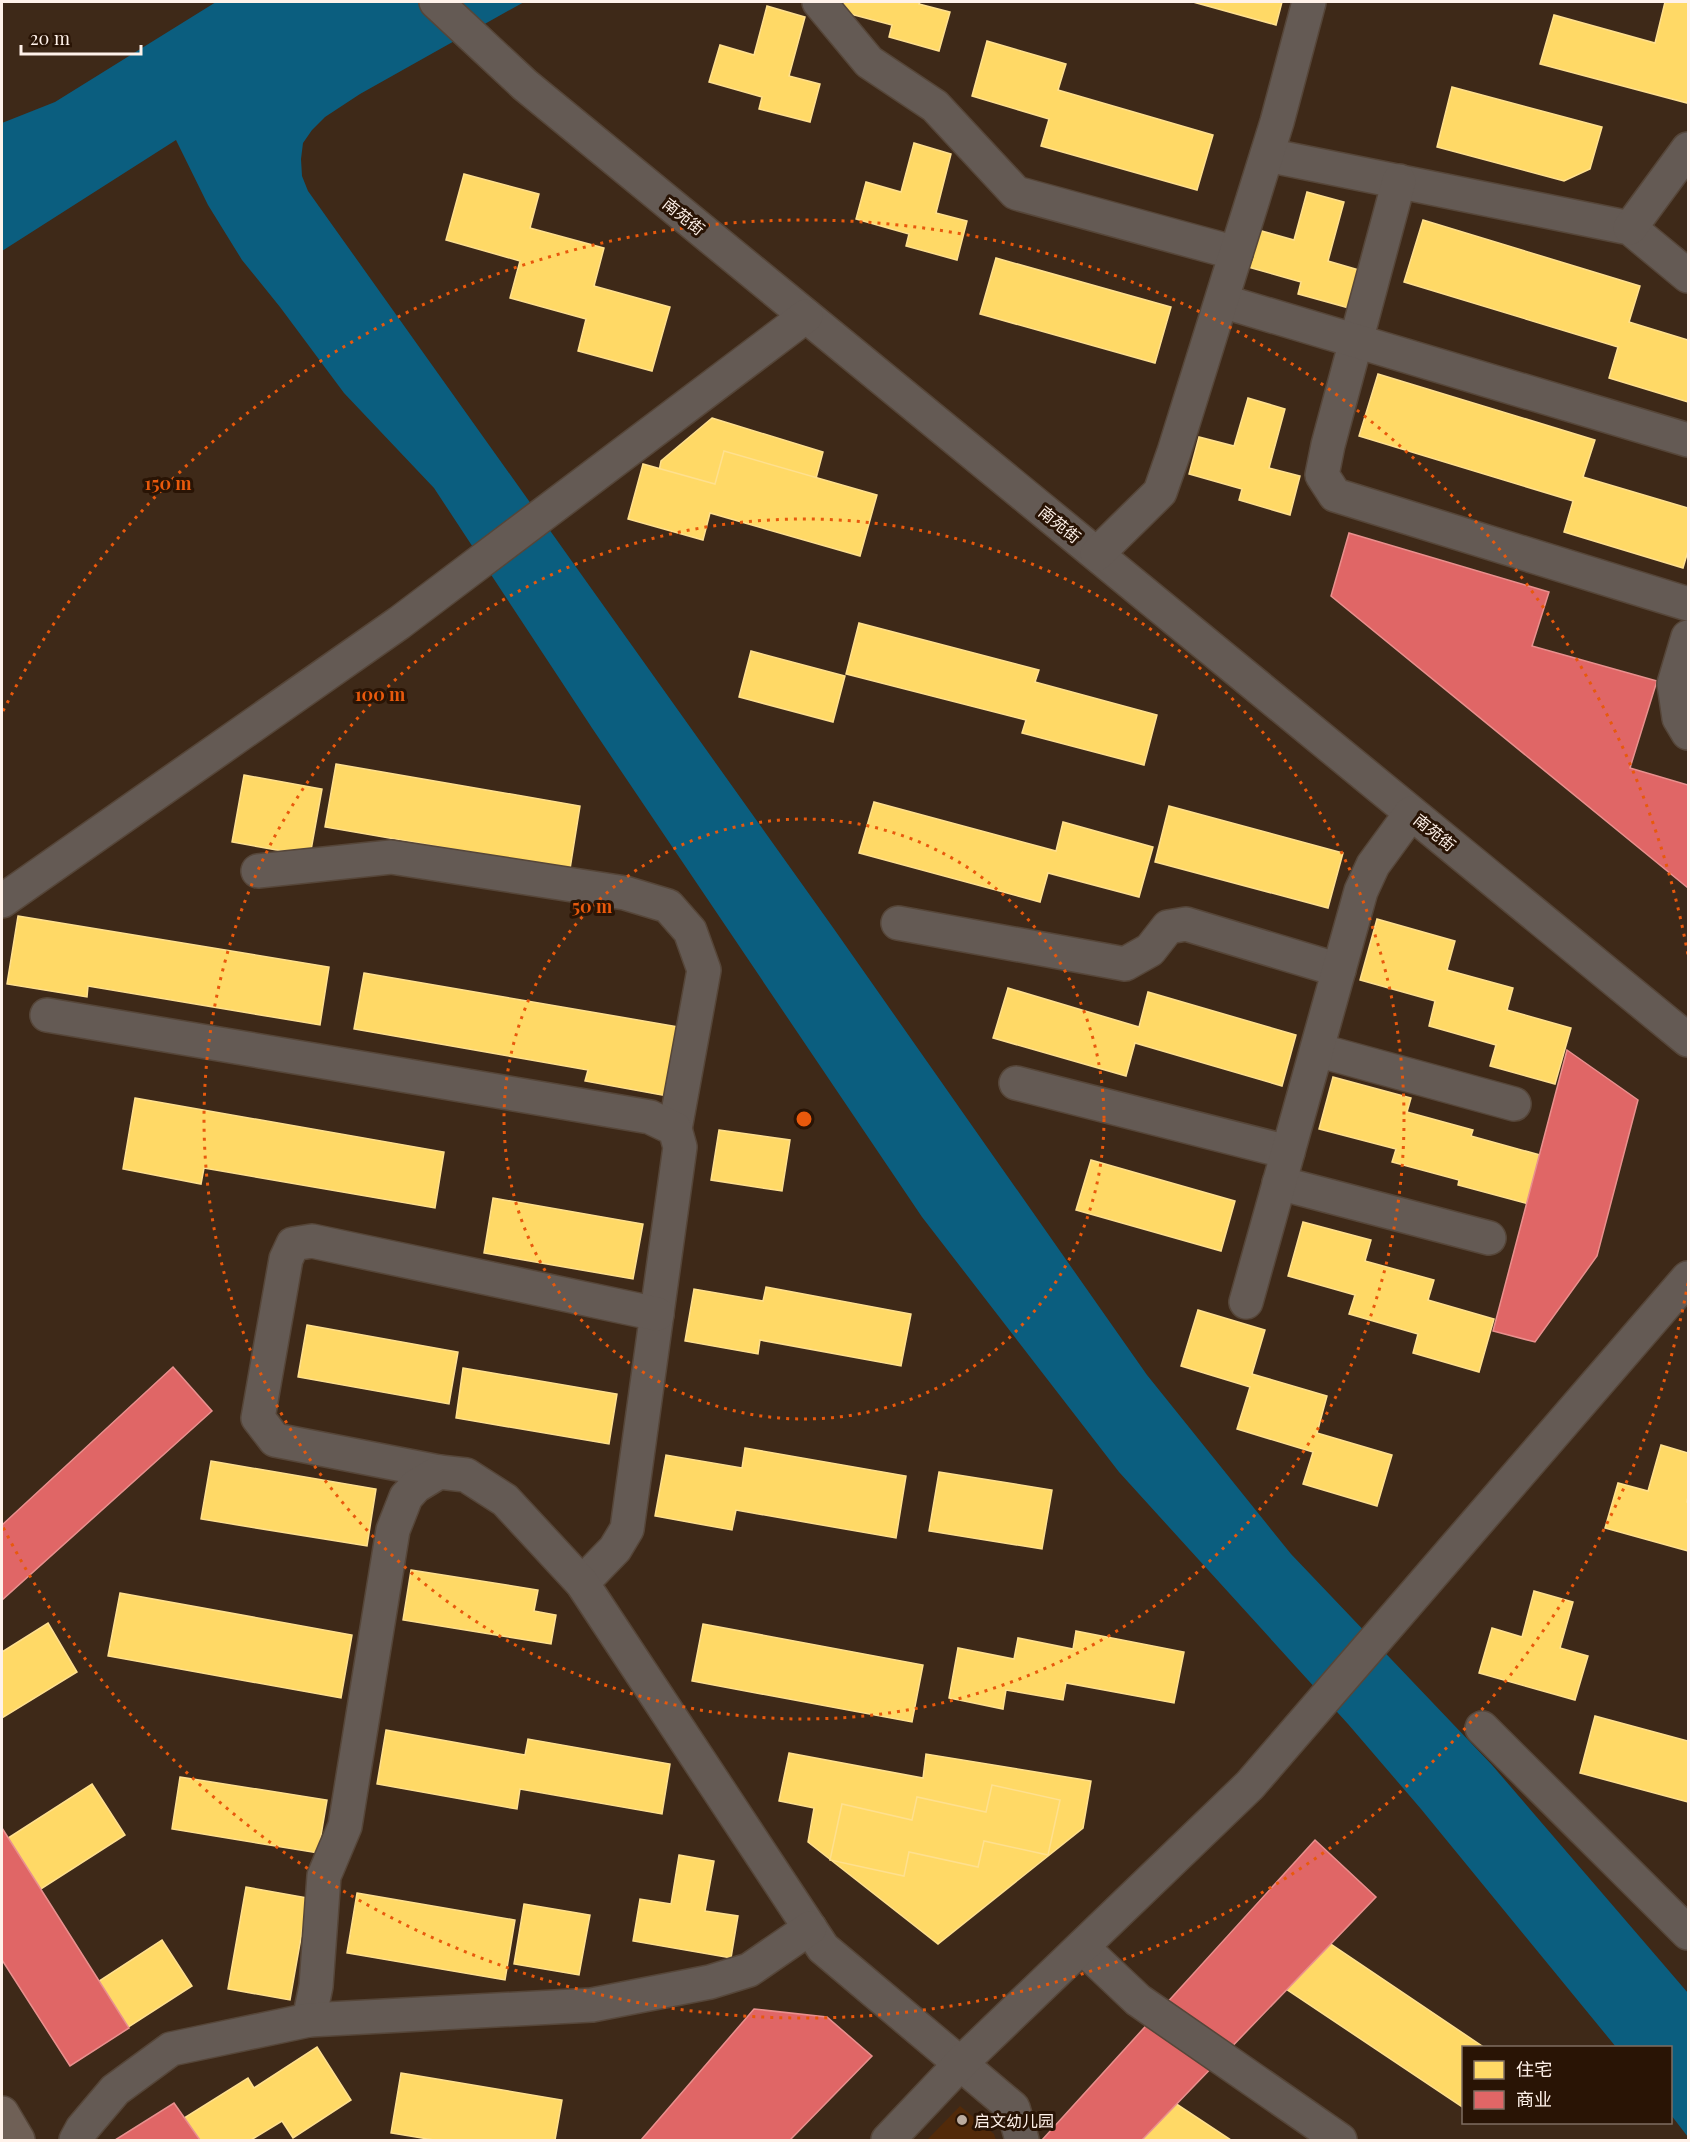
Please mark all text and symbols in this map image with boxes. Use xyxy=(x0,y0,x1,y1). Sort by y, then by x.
scale bar xyxy=(21,18,141,56)
text: 20 m xyxy=(30,26,70,50)
street label: 南苑街 xyxy=(659,193,709,239)
text: 150 m xyxy=(144,471,192,495)
street label: 南苑街 xyxy=(1035,501,1085,547)
text: 100 m xyxy=(355,682,406,706)
street label: 南苑街 xyxy=(1410,809,1460,855)
text: 50 m xyxy=(572,894,613,918)
centre of rings xyxy=(794,1109,814,1129)
legend xyxy=(1462,2046,1672,2124)
text: 住宅 xyxy=(1516,2057,1552,2081)
text: 商业 xyxy=(1516,2087,1552,2111)
place label: 启文幼儿园 xyxy=(974,2110,1054,2131)
marker: 启文幼儿园 xyxy=(955,2113,969,2127)

